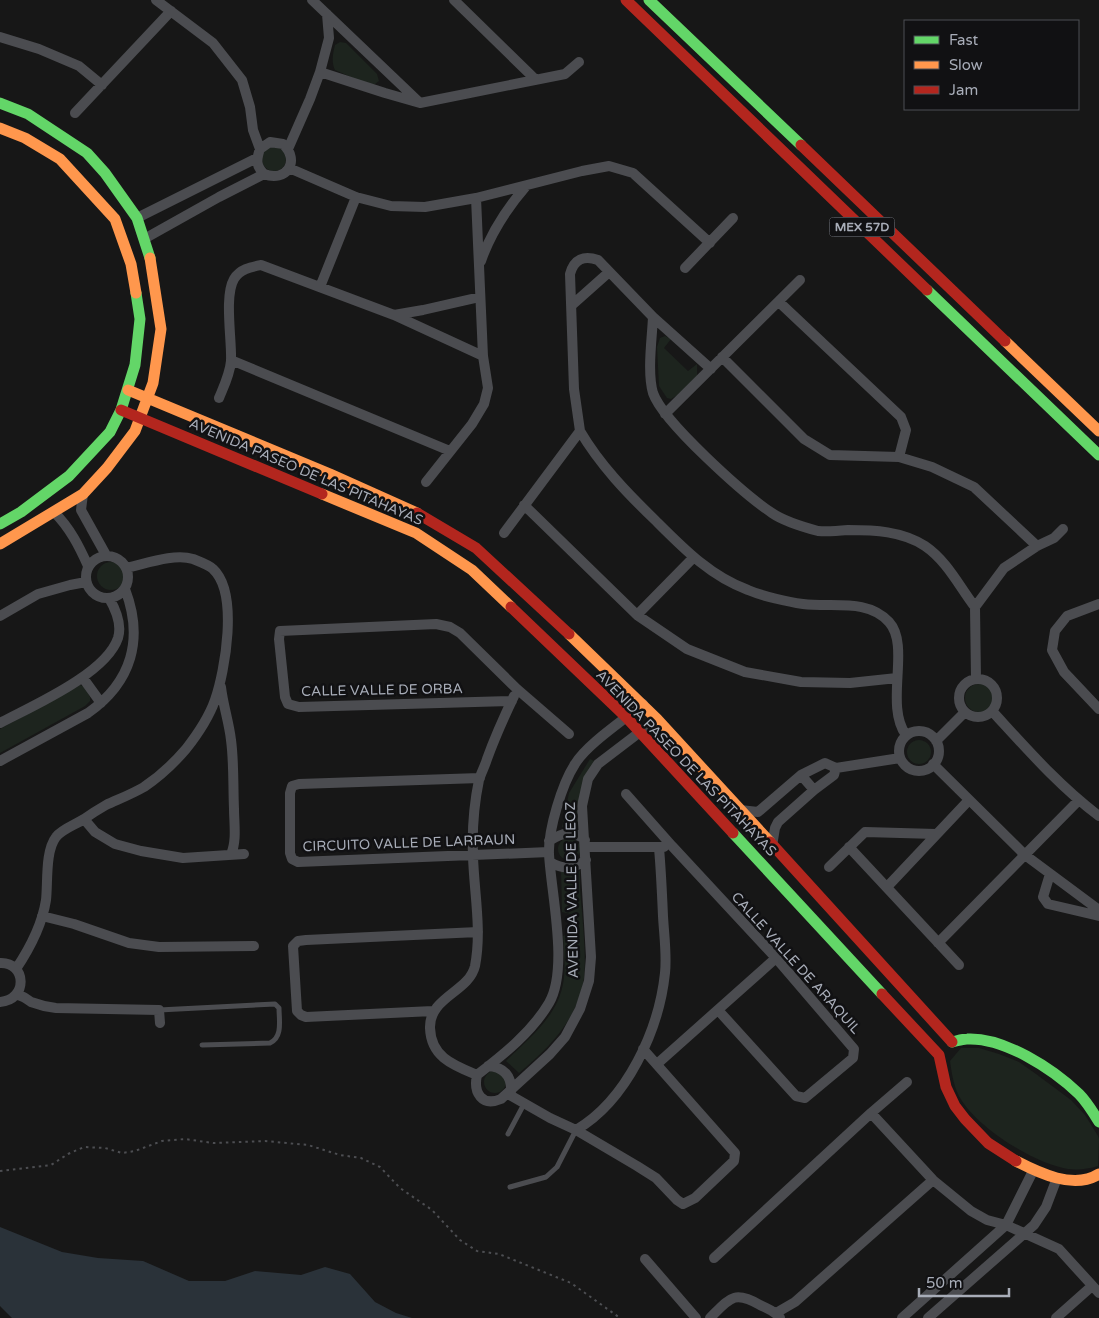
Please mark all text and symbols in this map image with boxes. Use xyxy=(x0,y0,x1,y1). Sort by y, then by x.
legend xyxy=(904,20,1079,110)
text: Fast xyxy=(949,31,979,49)
text: Slow xyxy=(949,56,983,74)
text: Jam xyxy=(949,81,978,99)
road number: MEX 57D xyxy=(830,218,894,236)
street label: AVENIDA PASEO DE LAS PITAHAYAS xyxy=(187,415,426,529)
street label: AVENIDA PASEO DE LAS PITAHAYAS xyxy=(592,666,780,860)
street label: CALLE VALLE DE ORBA xyxy=(301,680,463,700)
street label: AVENIDA VALLE DE LEOZ xyxy=(562,801,582,978)
street label: CIRCUITO VALLE DE LARRAUN xyxy=(302,831,516,855)
street label: CALLE VALLE DE ARAQUIL xyxy=(728,889,864,1037)
scale bar xyxy=(919,1266,1009,1298)
text: 50 m xyxy=(926,1274,963,1292)

